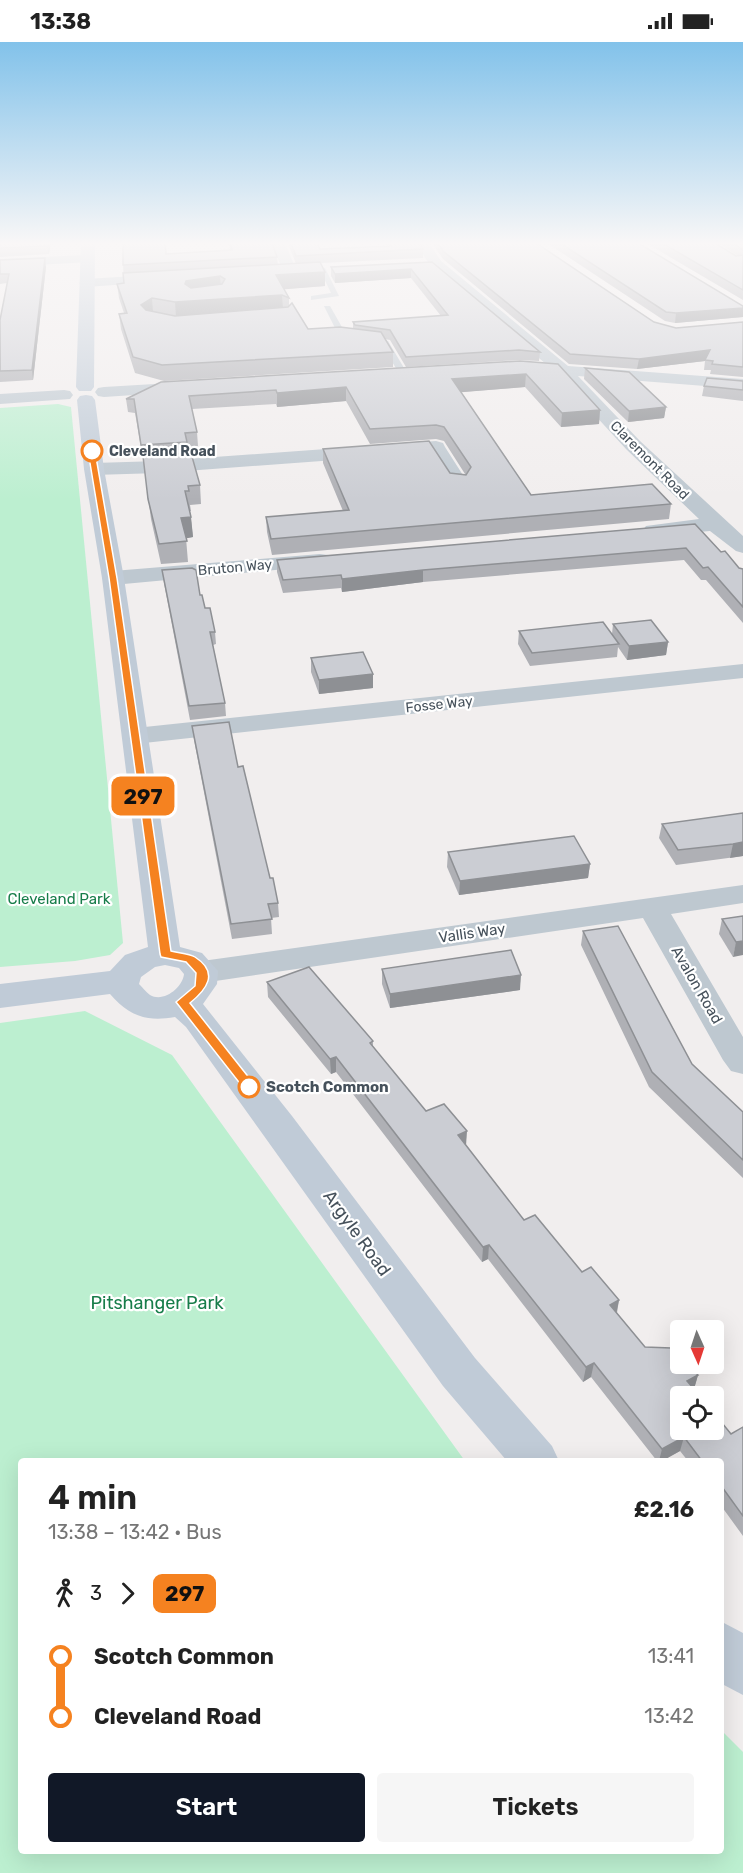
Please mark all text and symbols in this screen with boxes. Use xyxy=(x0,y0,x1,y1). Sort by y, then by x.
text: 13:38 xyxy=(30,8,91,35)
street label: Claremont Road xyxy=(607,417,693,503)
marker: Cleveland Road xyxy=(81,440,103,462)
place label: Cleveland Road xyxy=(109,443,216,460)
street label: Bruton Way xyxy=(197,556,273,579)
street label: Fosse Way xyxy=(405,692,474,716)
line badge: 297 xyxy=(108,776,178,816)
text: 297 xyxy=(123,784,163,809)
park label: Cleveland Park xyxy=(7,890,111,908)
street label: Vallis Way xyxy=(437,919,507,947)
street label: Avalon Road xyxy=(668,943,726,1027)
marker: Scotch Common xyxy=(238,1076,260,1098)
place label: Scotch Common xyxy=(266,1078,389,1096)
street label: Argyle Road xyxy=(318,1186,396,1280)
park label: Pitshanger Park xyxy=(90,1292,224,1314)
north arrow xyxy=(670,1320,724,1374)
map controls xyxy=(670,1320,724,1440)
button: locate xyxy=(670,1386,724,1440)
text: 4 min xyxy=(48,1478,137,1517)
text: £2.16 xyxy=(634,1496,694,1523)
text: 13:38 – 13:42 · Bus xyxy=(48,1520,222,1544)
icon: walk xyxy=(48,1577,81,1610)
icon: forward xyxy=(111,1577,144,1610)
text: 3 xyxy=(90,1581,102,1605)
text: 297 xyxy=(165,1581,204,1606)
text: Scotch Common xyxy=(94,1643,274,1670)
text: 13:41 xyxy=(648,1644,694,1668)
text: Cleveland Road xyxy=(94,1703,261,1730)
text: 13:42 xyxy=(644,1704,694,1728)
button: Start xyxy=(48,1773,365,1842)
button: Tickets xyxy=(377,1773,694,1842)

